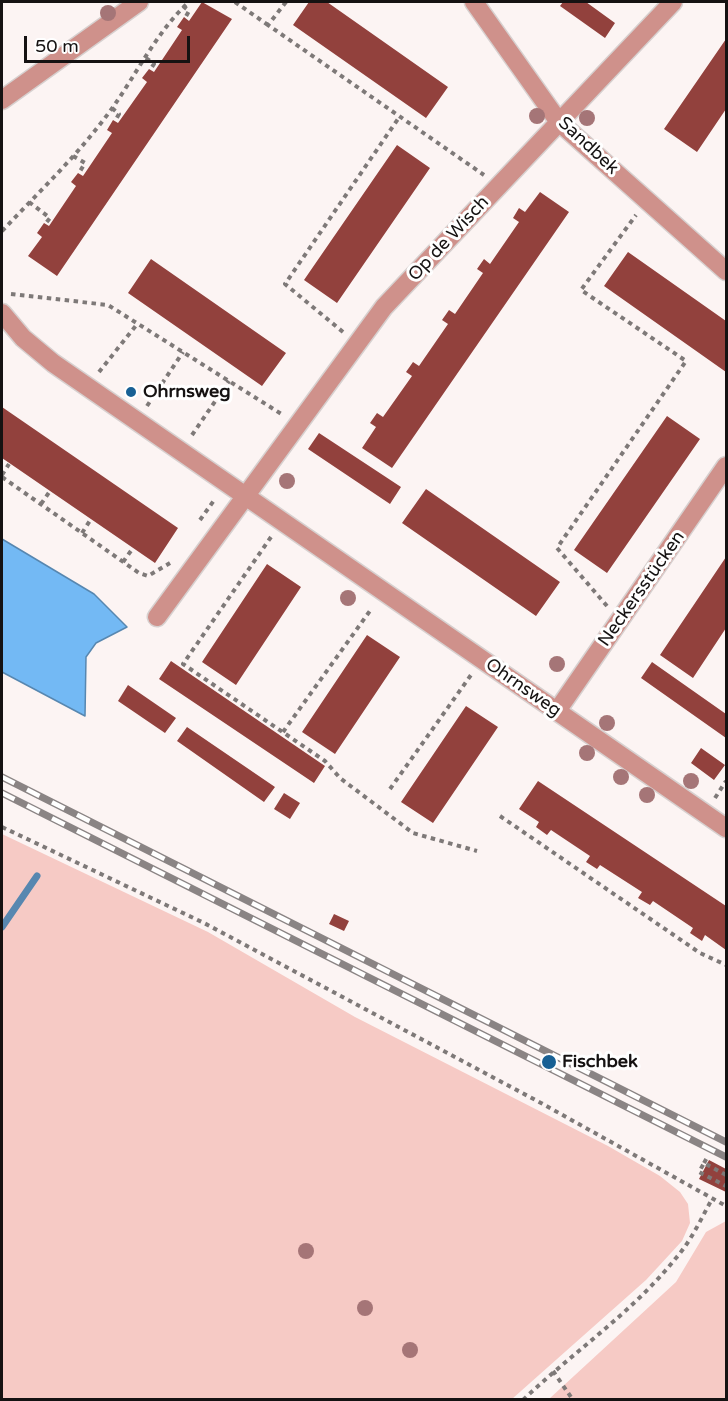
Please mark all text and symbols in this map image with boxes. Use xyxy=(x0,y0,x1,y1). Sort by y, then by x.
scale bar xyxy=(27,24,194,62)
text: 50 m xyxy=(35,35,79,57)
street label: Sandbek xyxy=(553,113,623,179)
street label: Op de Wisch xyxy=(404,192,494,286)
place label: Ohrnsweg xyxy=(143,381,231,403)
marker: Ohrnsweg xyxy=(124,385,138,399)
street label: Neckersstücken xyxy=(594,527,690,651)
street label: Ohrnsweg xyxy=(481,654,565,722)
place label: Fischbek xyxy=(562,1051,638,1073)
marker: Fischbek xyxy=(540,1053,558,1071)

